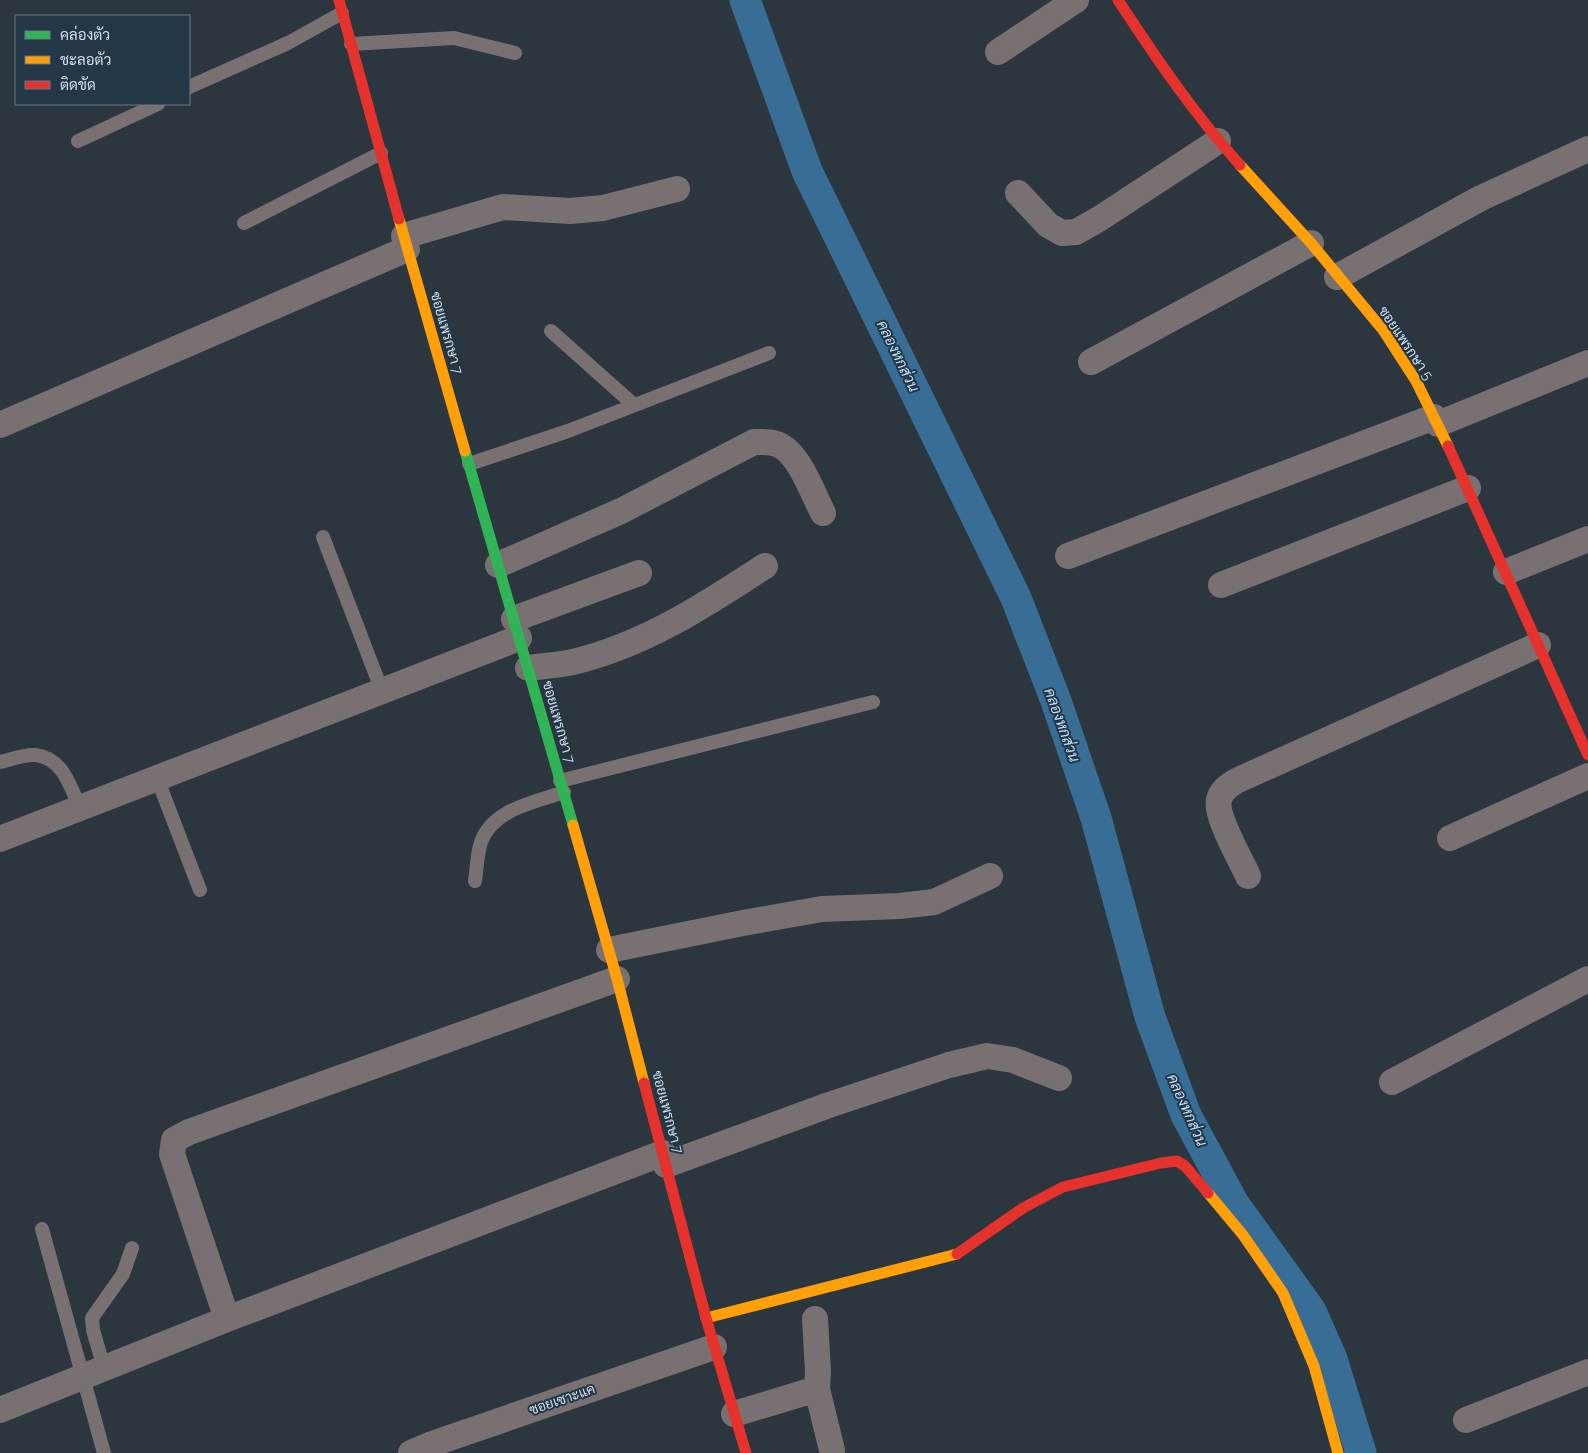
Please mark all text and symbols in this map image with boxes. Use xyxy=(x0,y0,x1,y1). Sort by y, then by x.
legend xyxy=(15,15,190,105)
text: คล่องตัว xyxy=(60,25,110,44)
text: ชะลอตัว xyxy=(60,51,111,69)
text: ติดขัด xyxy=(60,76,96,94)
street label: ซอยแพรกษา 7 xyxy=(428,290,467,377)
street label: ซอยแพรกษา 5 xyxy=(1376,303,1437,383)
water label: คลองหกส่วน xyxy=(873,317,924,395)
street label: ซอยแพรกษา 7 xyxy=(540,679,579,766)
water label: คลองหกส่วน xyxy=(1040,685,1085,765)
street label: ซอยแพรกษา 7 xyxy=(649,1069,687,1156)
water label: คลองหกส่วน xyxy=(1163,1071,1212,1149)
street label: ซอยเซาะแค xyxy=(527,1380,597,1418)

